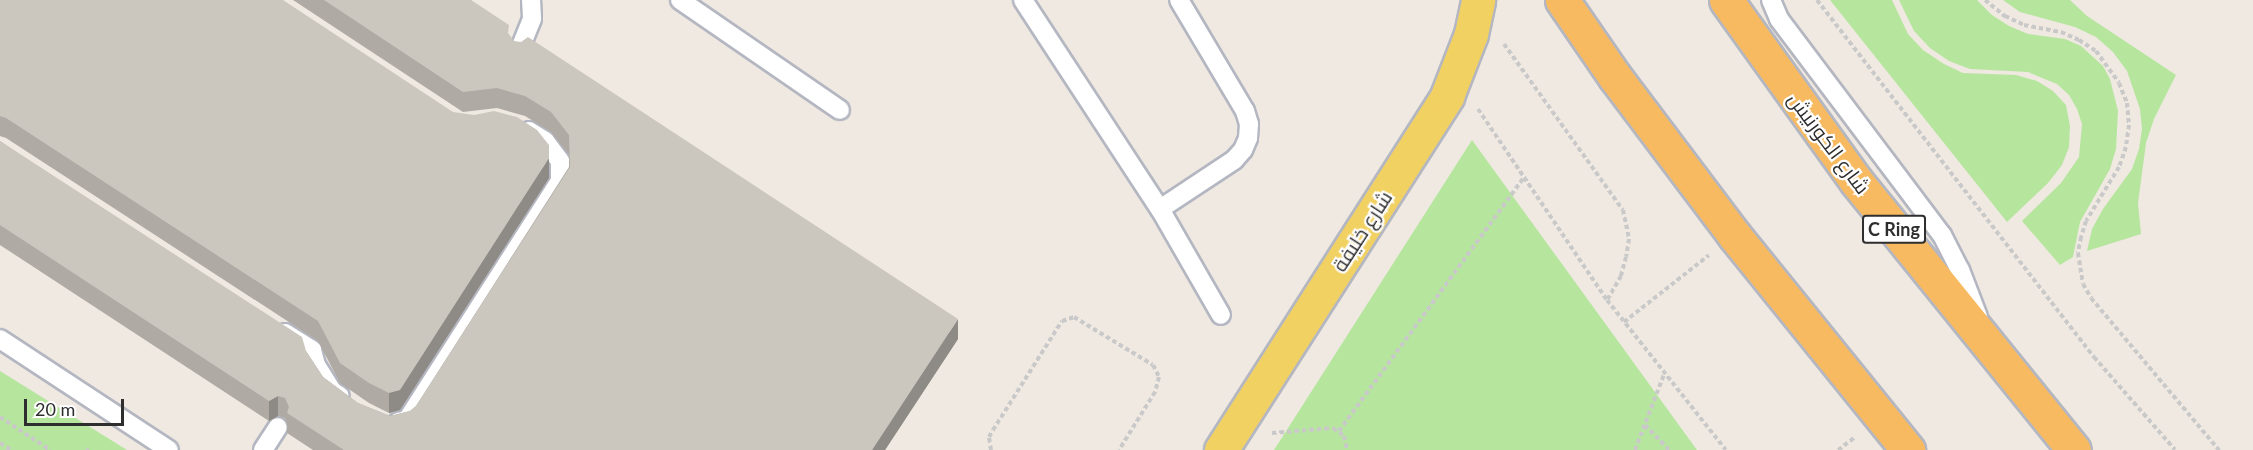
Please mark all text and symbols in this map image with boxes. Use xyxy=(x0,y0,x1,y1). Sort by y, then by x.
street label: شارع الكورنيش xyxy=(1783,88,1875,198)
street label: شارع خليفة xyxy=(1327,186,1397,276)
road number: C Ring xyxy=(1861,214,1927,244)
scale bar xyxy=(27,387,128,425)
text: 20 m xyxy=(35,398,75,420)

